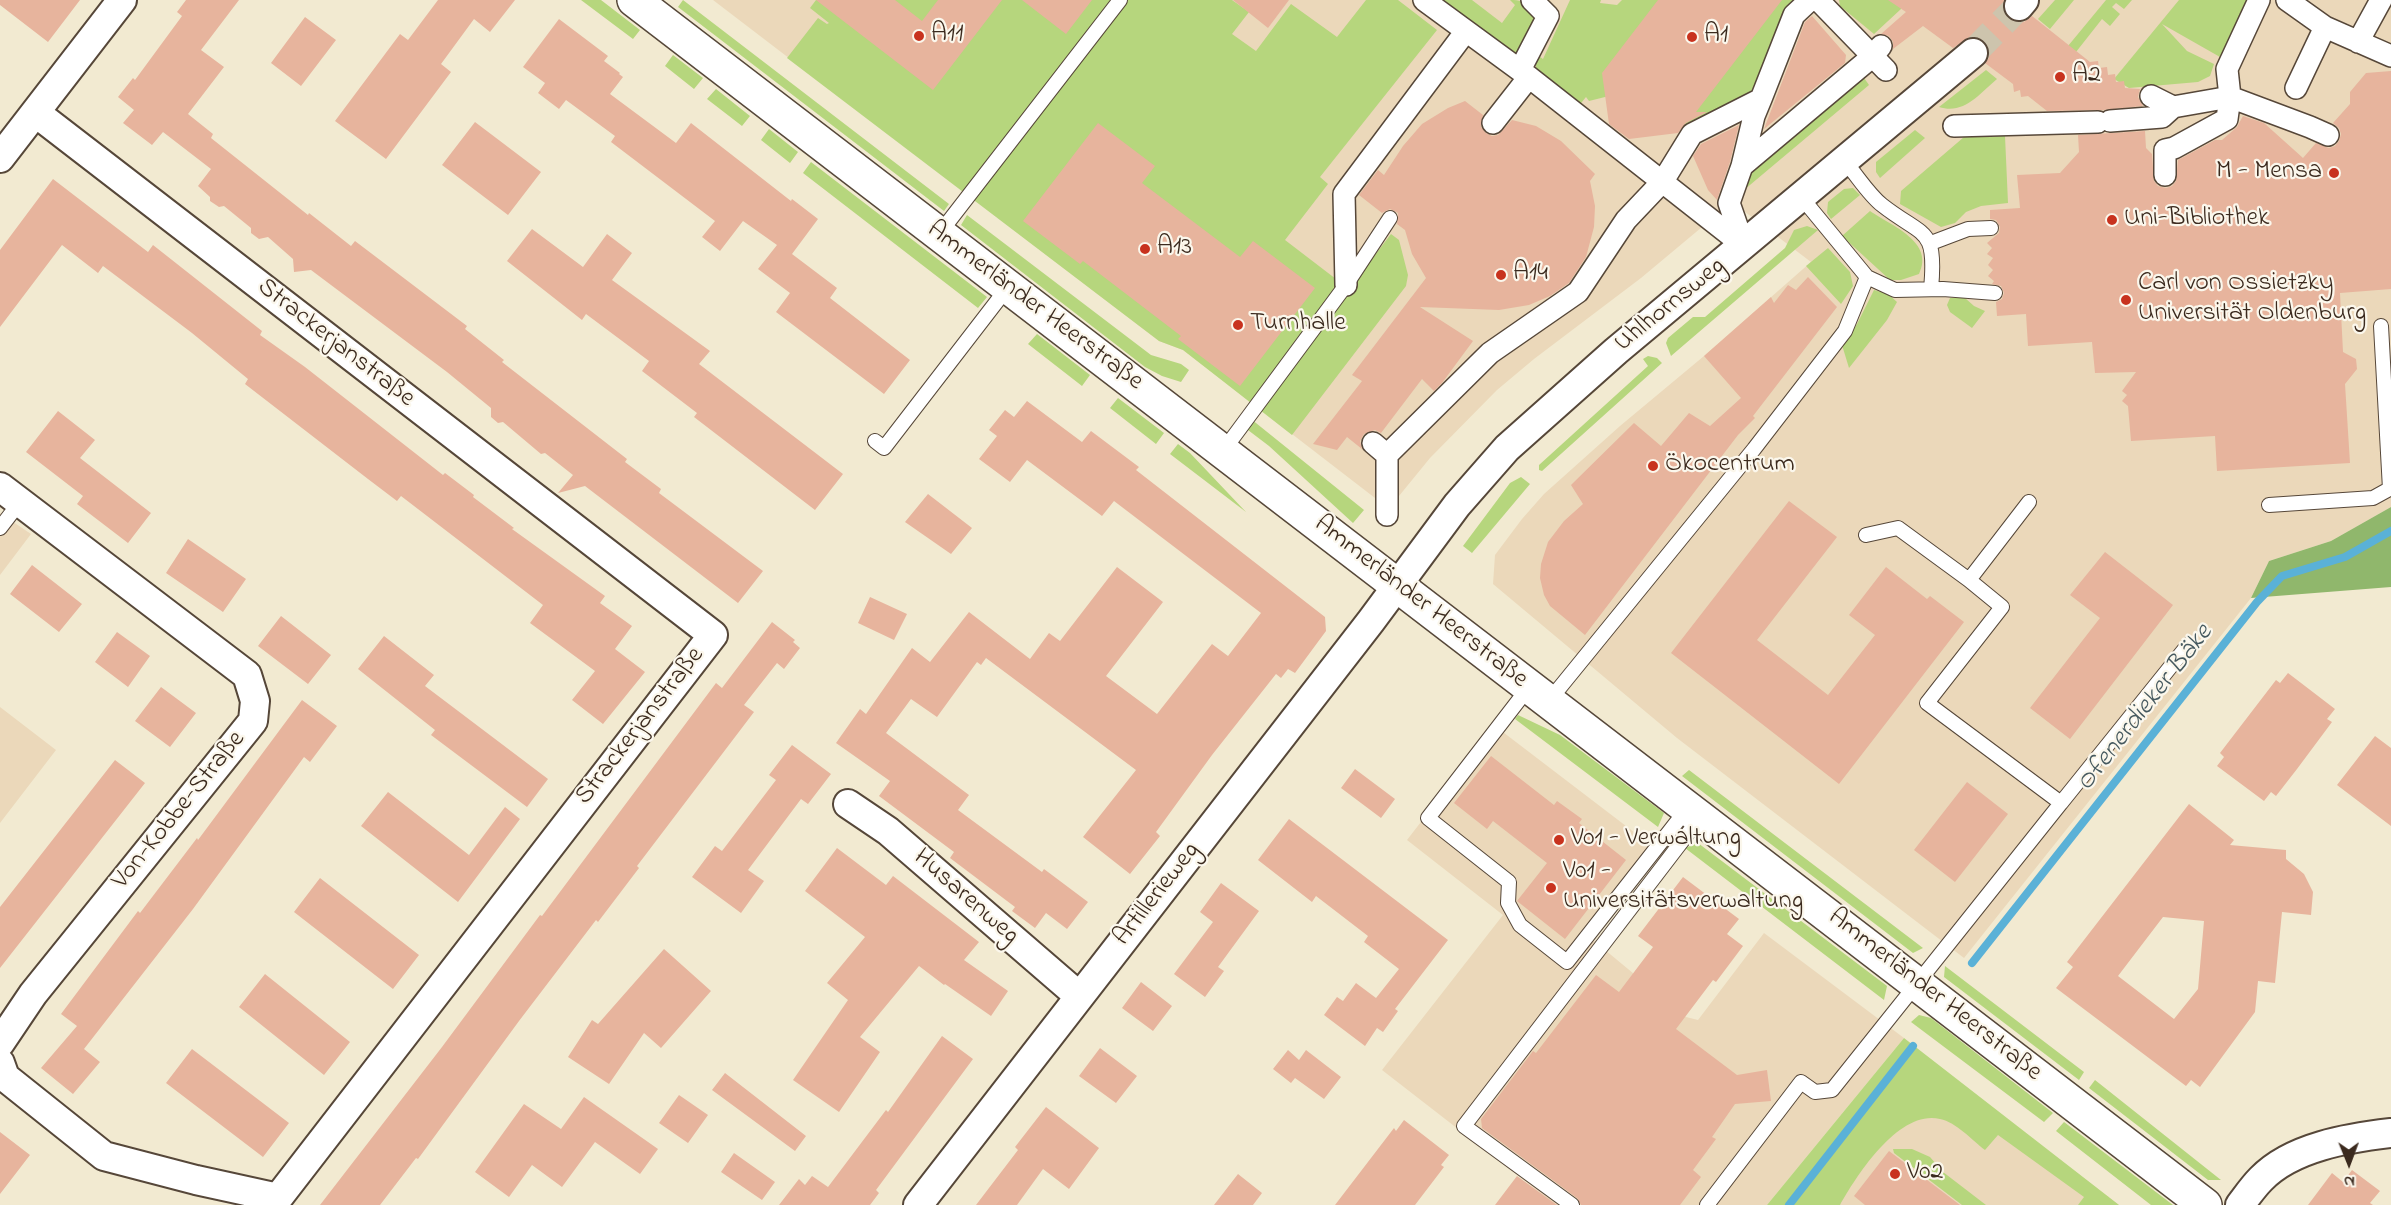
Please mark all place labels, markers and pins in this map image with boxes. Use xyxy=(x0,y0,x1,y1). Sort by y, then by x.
place label: A11 xyxy=(931,20,964,52)
place label: A1 xyxy=(1704,21,1728,53)
marker: A11 xyxy=(912,29,926,43)
marker: A1 xyxy=(1685,30,1699,44)
place label: A2 xyxy=(2072,61,2101,93)
marker: A2 xyxy=(2053,70,2067,84)
place label: M - Mensa xyxy=(2216,157,2322,189)
marker: M - Mensa xyxy=(2327,166,2341,180)
place label: Uni-Bibliothek xyxy=(2124,204,2269,236)
marker: Uni-Bibliothek xyxy=(2105,213,2119,227)
place label: A13 xyxy=(1157,233,1192,265)
marker: A13 xyxy=(1138,242,1152,256)
place label: A14 xyxy=(1513,259,1548,291)
marker: A14 xyxy=(1494,268,1508,282)
place label: Carl von Ossietzky Universität Oldenburg xyxy=(2138,269,2366,330)
marker: Carl von Ossietzky Universität Oldenburg xyxy=(2119,293,2133,307)
place label: Turnhalle xyxy=(1250,309,1346,341)
marker: Turnhalle xyxy=(1231,318,1245,332)
place label: Ökocentrum xyxy=(1665,450,1795,482)
marker: Ökocentrum xyxy=(1646,459,1660,473)
place label: V01 - Verwaltung xyxy=(1571,824,1741,856)
marker: V01 - Verwaltung xyxy=(1552,833,1566,847)
place label: V01 - Universitätsverwaltung xyxy=(1563,857,1803,918)
marker: V01 - Universitätsverwaltung xyxy=(1544,881,1558,895)
place label: V02 xyxy=(1907,1158,1943,1190)
marker: V02 xyxy=(1888,1167,1902,1181)

